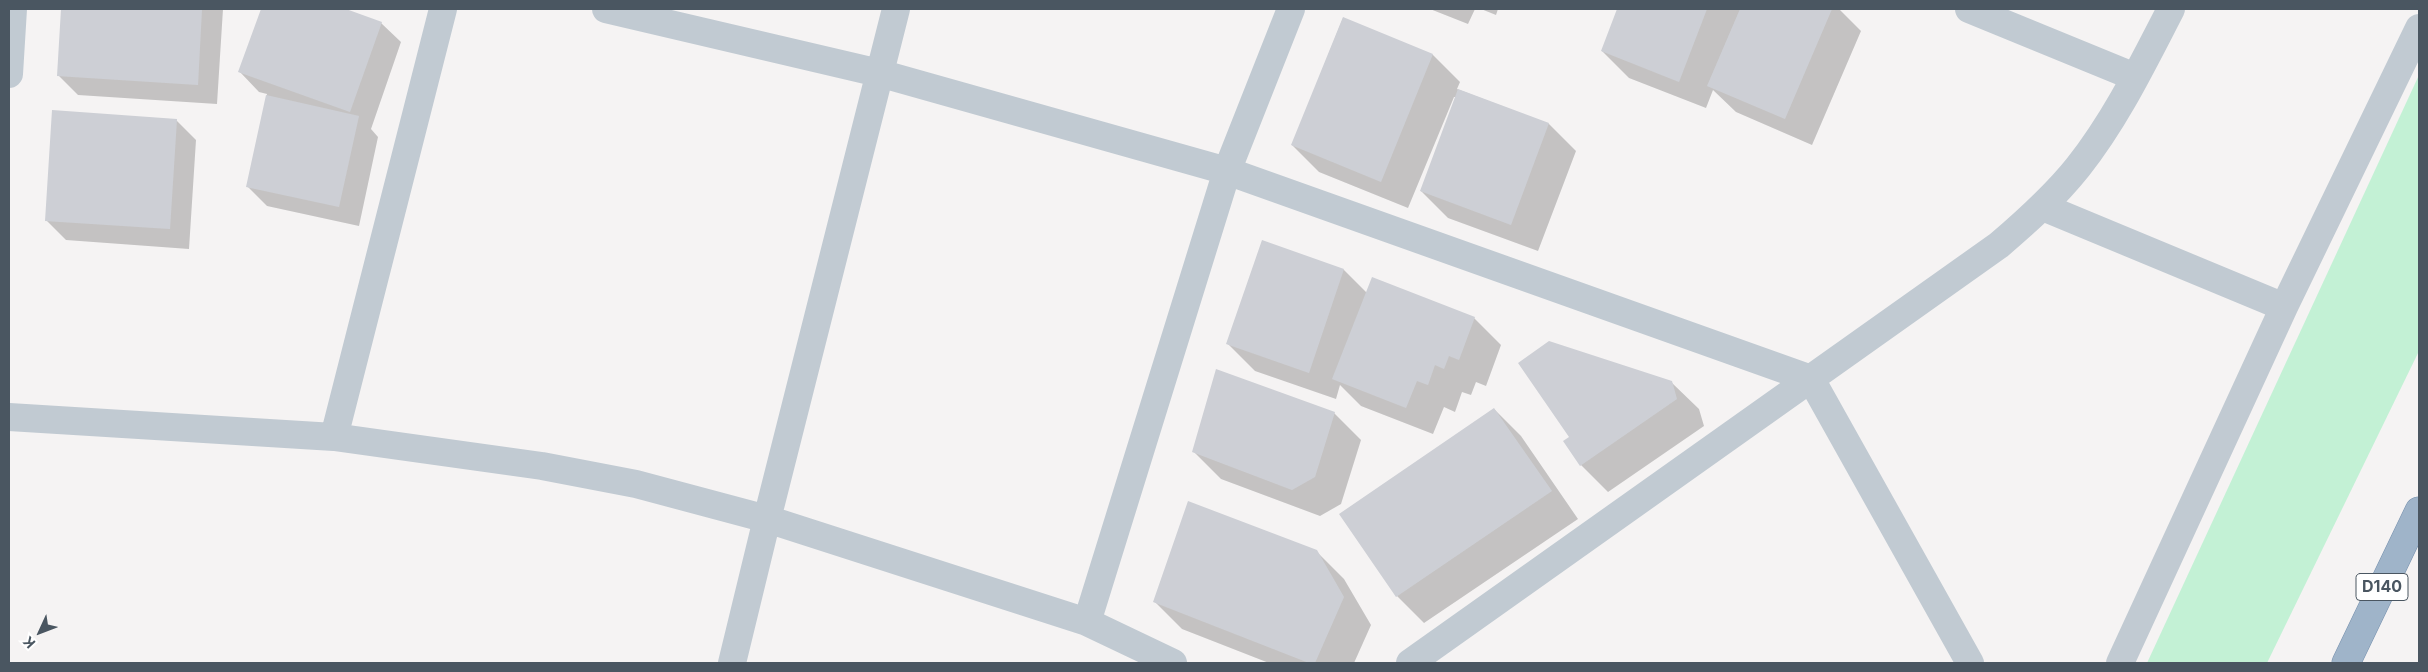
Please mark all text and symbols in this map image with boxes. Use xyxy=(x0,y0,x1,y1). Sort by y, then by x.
road number: D140 xyxy=(2356,574,2408,600)
north arrow xyxy=(15,607,65,657)
text: K xyxy=(19,633,38,652)

